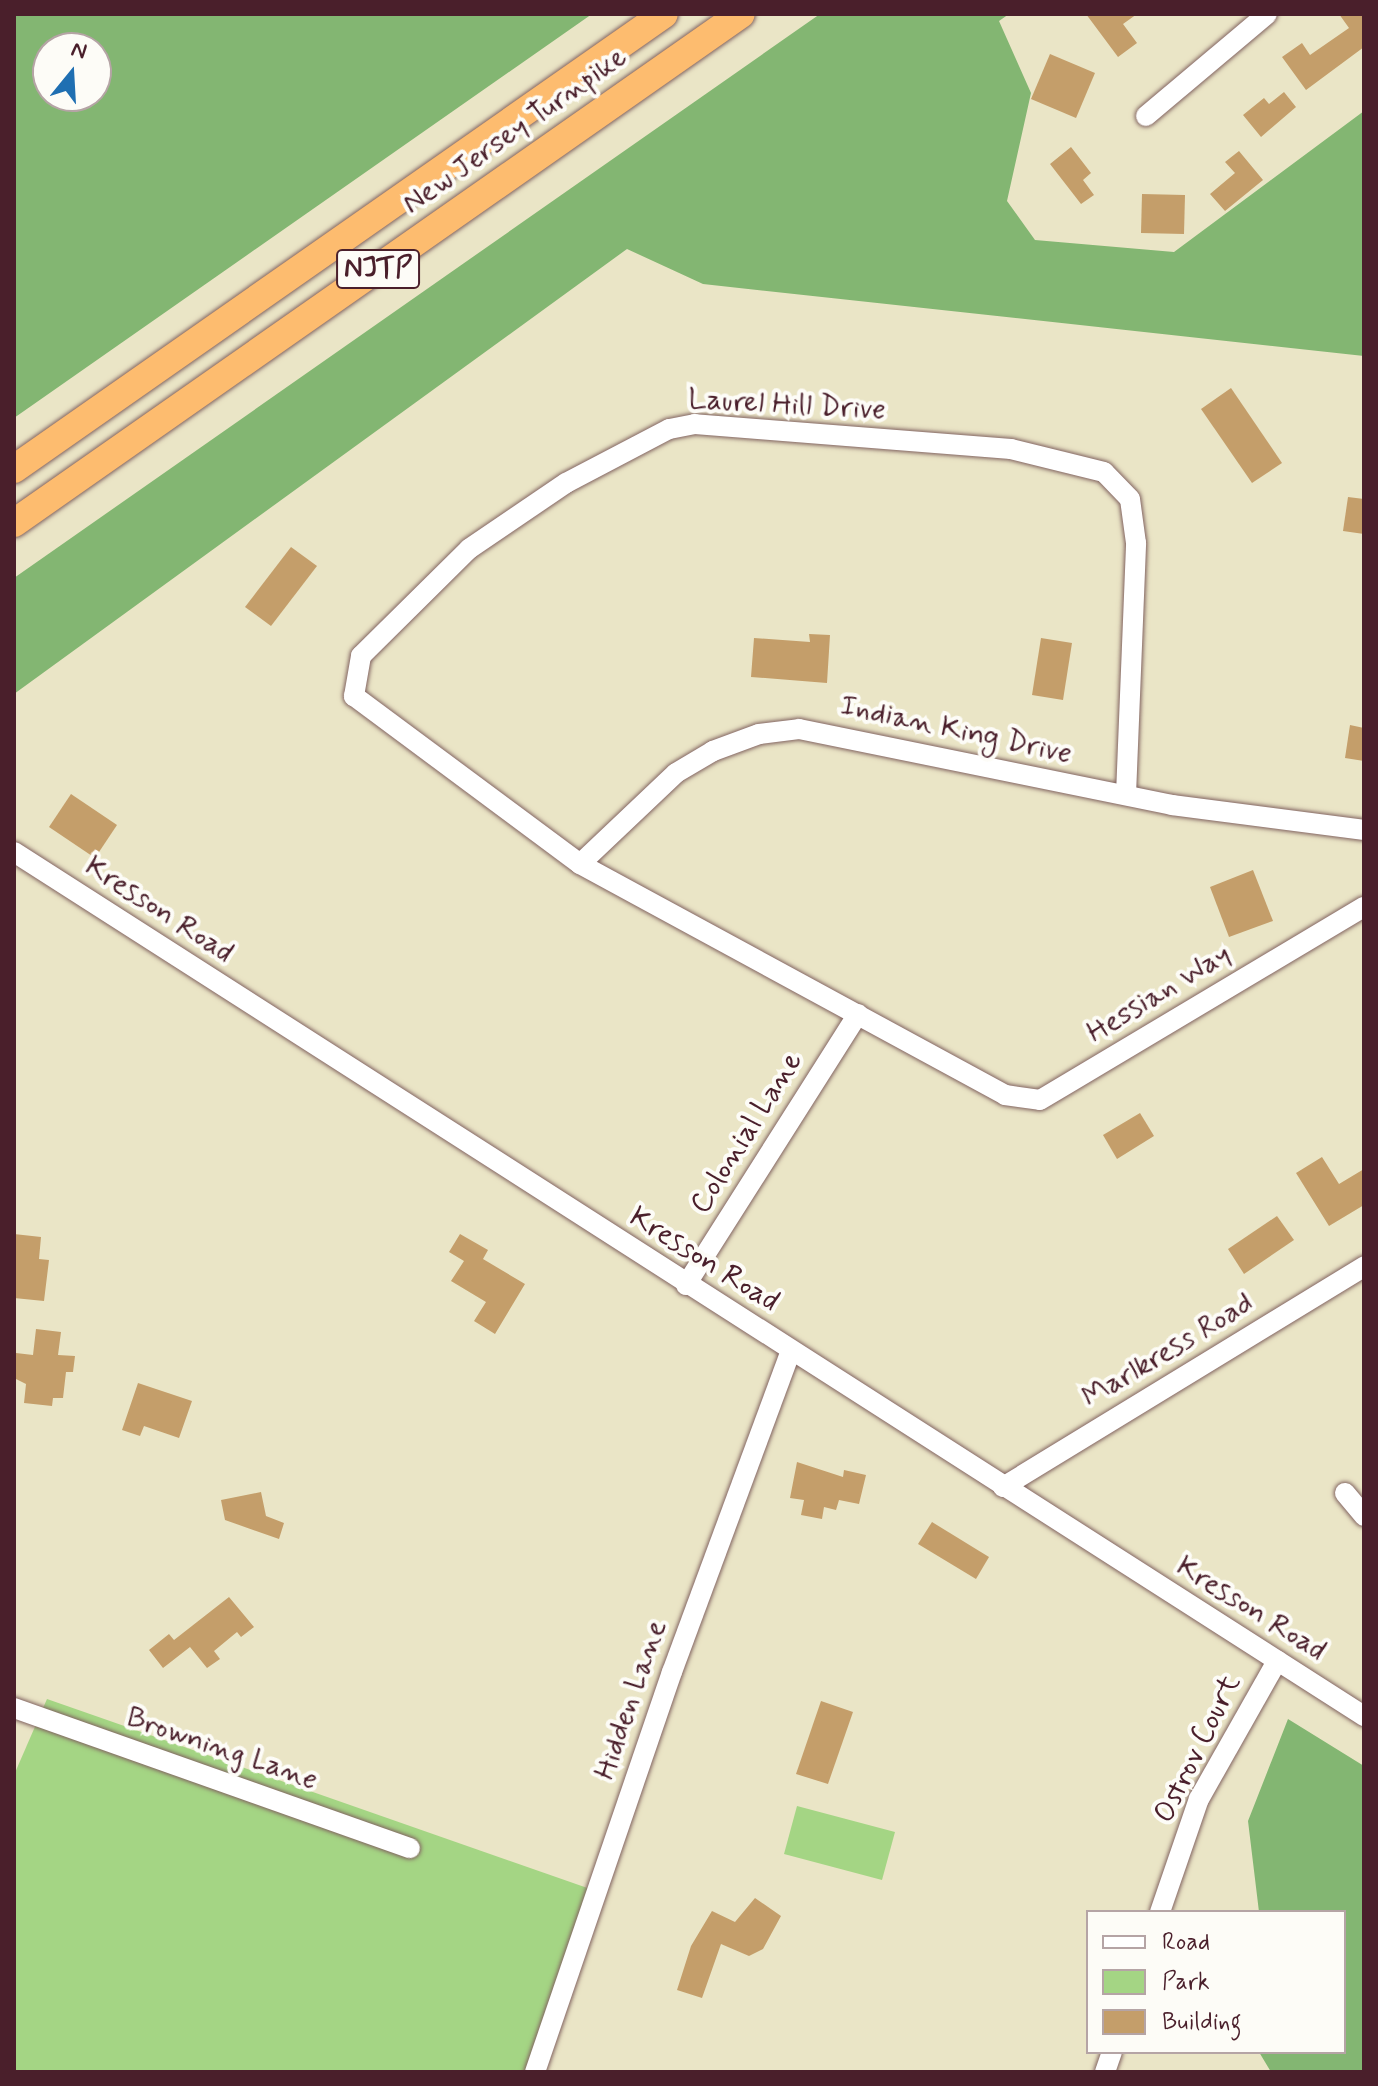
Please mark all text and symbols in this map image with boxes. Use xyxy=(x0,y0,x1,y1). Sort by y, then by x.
north arrow xyxy=(32,32,112,112)
text: N xyxy=(68,35,90,67)
street label: New Jersey Turnpike xyxy=(396,40,634,222)
road number: NJTP xyxy=(336,245,420,293)
street label: Laurel Hill Drive xyxy=(687,382,887,428)
street label: Indian King Drive xyxy=(837,688,1075,772)
street label: Kresson Road xyxy=(78,849,240,971)
street label: Hessian Way xyxy=(1079,936,1239,1052)
street label: Colonial Lane xyxy=(684,1047,810,1219)
street label: Kresson Road xyxy=(623,1200,785,1320)
street label: Marlkress Road xyxy=(1076,1286,1260,1416)
street label: Kresson Road xyxy=(1170,1549,1332,1669)
street label: Hidden Lane xyxy=(588,1619,674,1781)
street label: Ostrov Court xyxy=(1147,1670,1249,1828)
street label: Browning Lane xyxy=(123,1700,321,1798)
legend xyxy=(1086,1910,1346,2054)
text: Road xyxy=(1162,1927,1210,1958)
text: Park xyxy=(1162,1967,1210,1998)
text: Building xyxy=(1162,2007,1242,2038)

